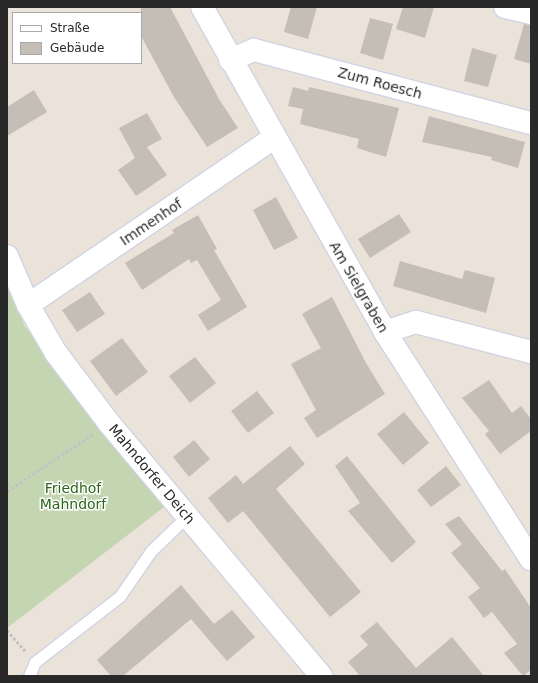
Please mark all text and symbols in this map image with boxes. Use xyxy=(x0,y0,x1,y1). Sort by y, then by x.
legend xyxy=(12,12,142,64)
text: Straße xyxy=(50,21,90,35)
text: Gebäude xyxy=(50,41,104,55)
street label: Zum Roesch xyxy=(336,64,424,102)
street label: Immenhof xyxy=(117,195,185,249)
street label: Am Sielgraben xyxy=(326,238,392,336)
street label: Mahndorfer Deich xyxy=(105,421,199,527)
park label: Friedhof Mahndorf xyxy=(40,480,106,512)

